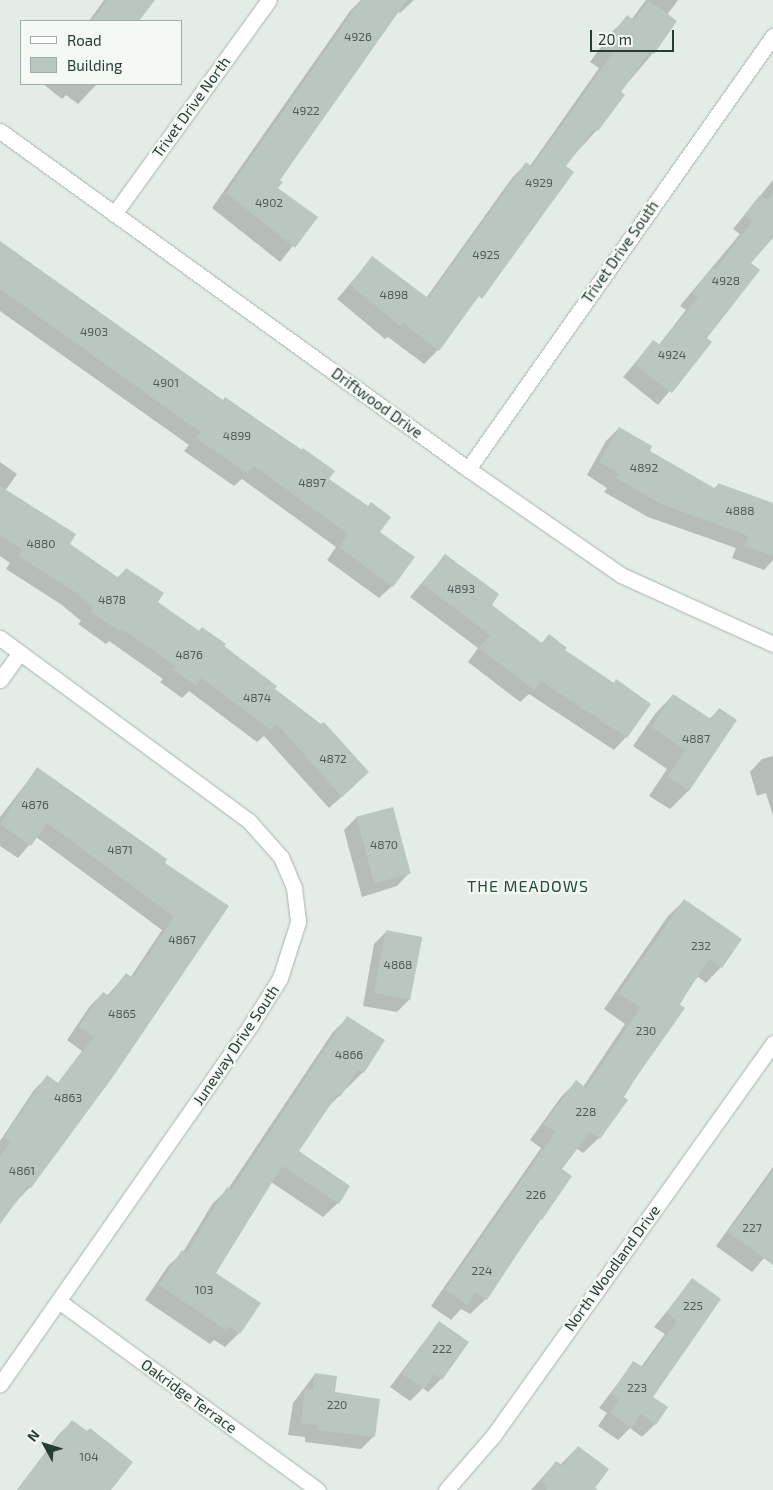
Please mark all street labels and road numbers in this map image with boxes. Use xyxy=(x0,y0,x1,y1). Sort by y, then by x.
street label: Trivet Drive North xyxy=(148,53,234,161)
street label: Trivet Drive South xyxy=(578,197,662,307)
street label: Driftwood Drive xyxy=(328,364,426,442)
street label: Juneway Drive South xyxy=(189,981,283,1109)
street label: North Woodland Drive xyxy=(560,1201,664,1335)
street label: Oakridge Terrace xyxy=(137,1355,241,1437)

